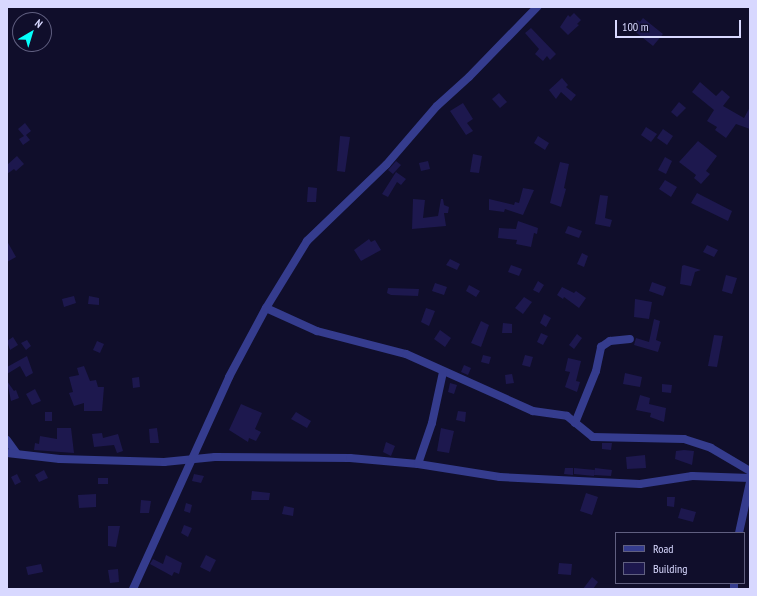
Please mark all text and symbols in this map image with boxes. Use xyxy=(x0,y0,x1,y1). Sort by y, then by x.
north arrow xyxy=(12,12,52,52)
scale bar xyxy=(617,12,743,38)
text: N xyxy=(32,16,45,31)
text: 100 m xyxy=(622,19,649,34)
legend xyxy=(615,532,745,584)
text: Road xyxy=(653,541,673,556)
text: Building xyxy=(653,561,688,576)

